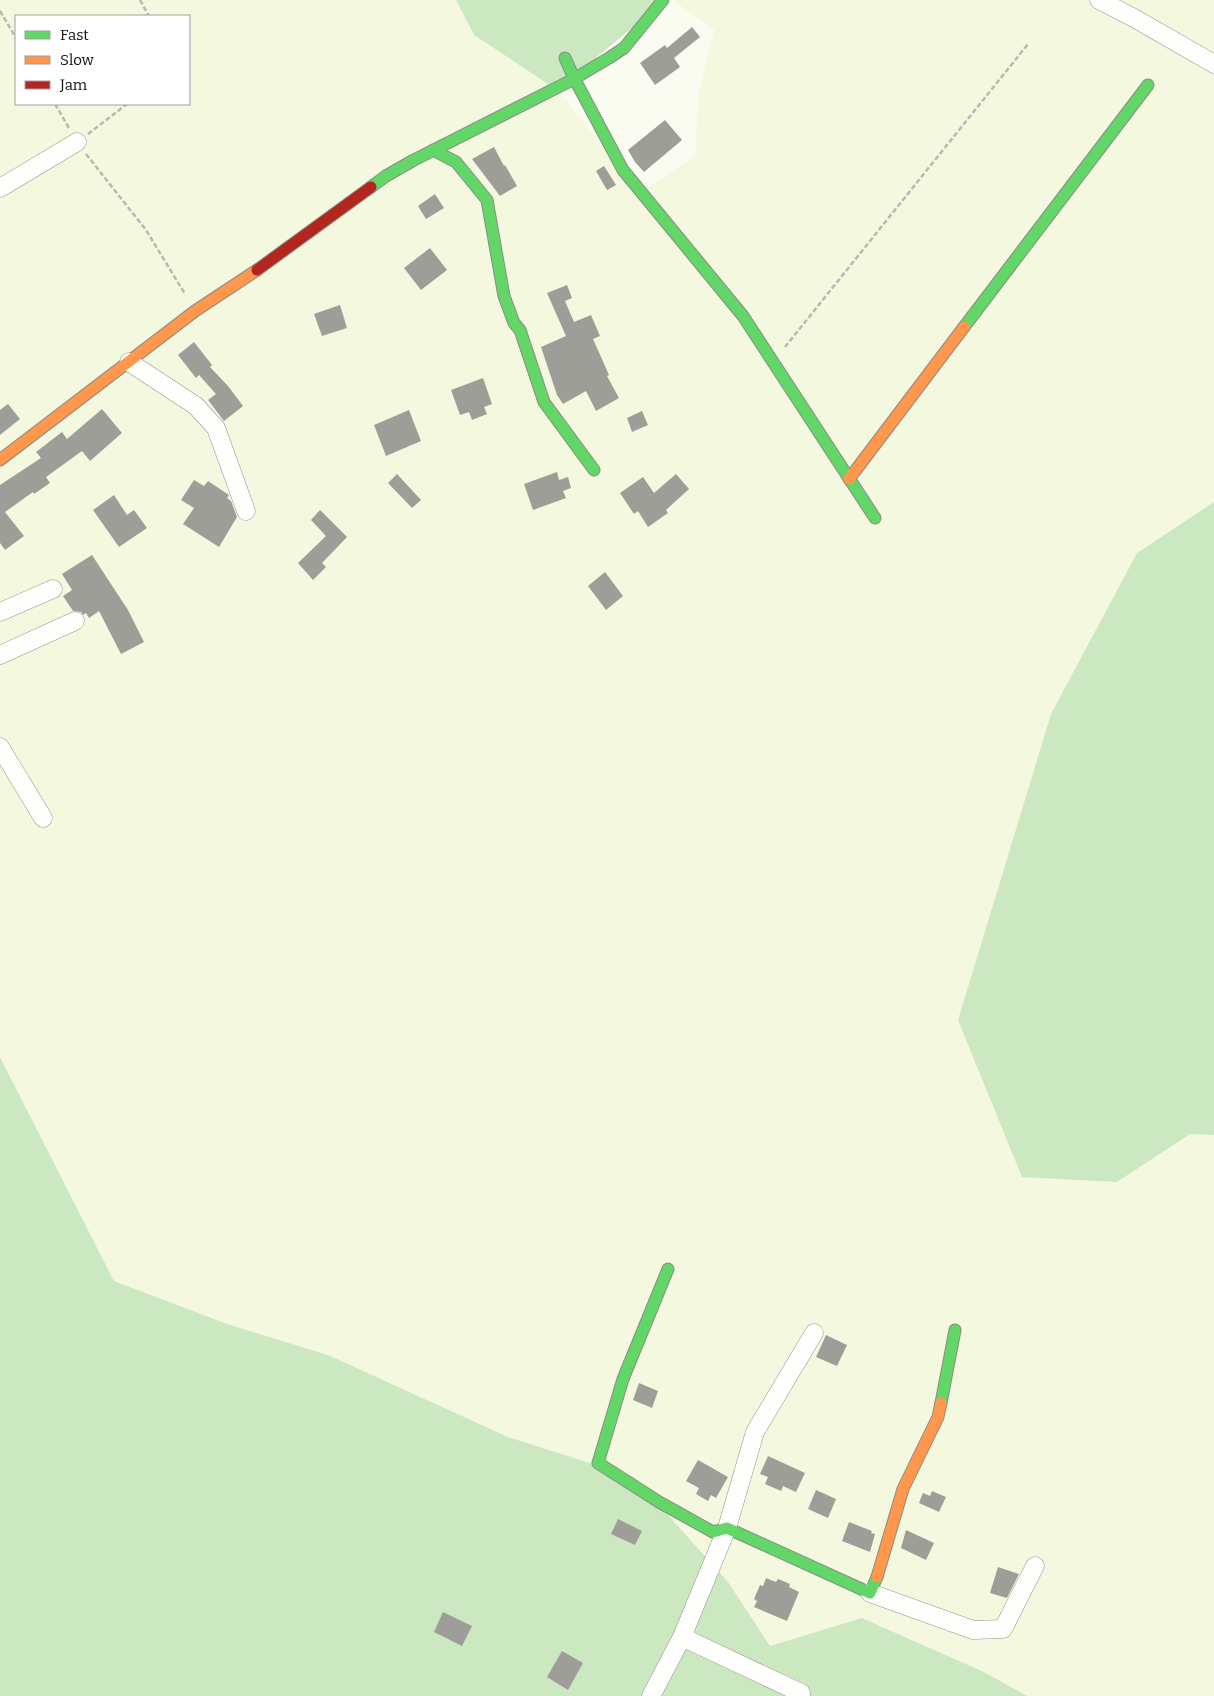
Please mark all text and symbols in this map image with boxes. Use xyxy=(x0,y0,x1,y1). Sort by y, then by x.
legend xyxy=(15,15,190,105)
text: Fast xyxy=(60,26,89,44)
text: Slow xyxy=(60,51,95,69)
text: Jam xyxy=(59,76,88,94)

